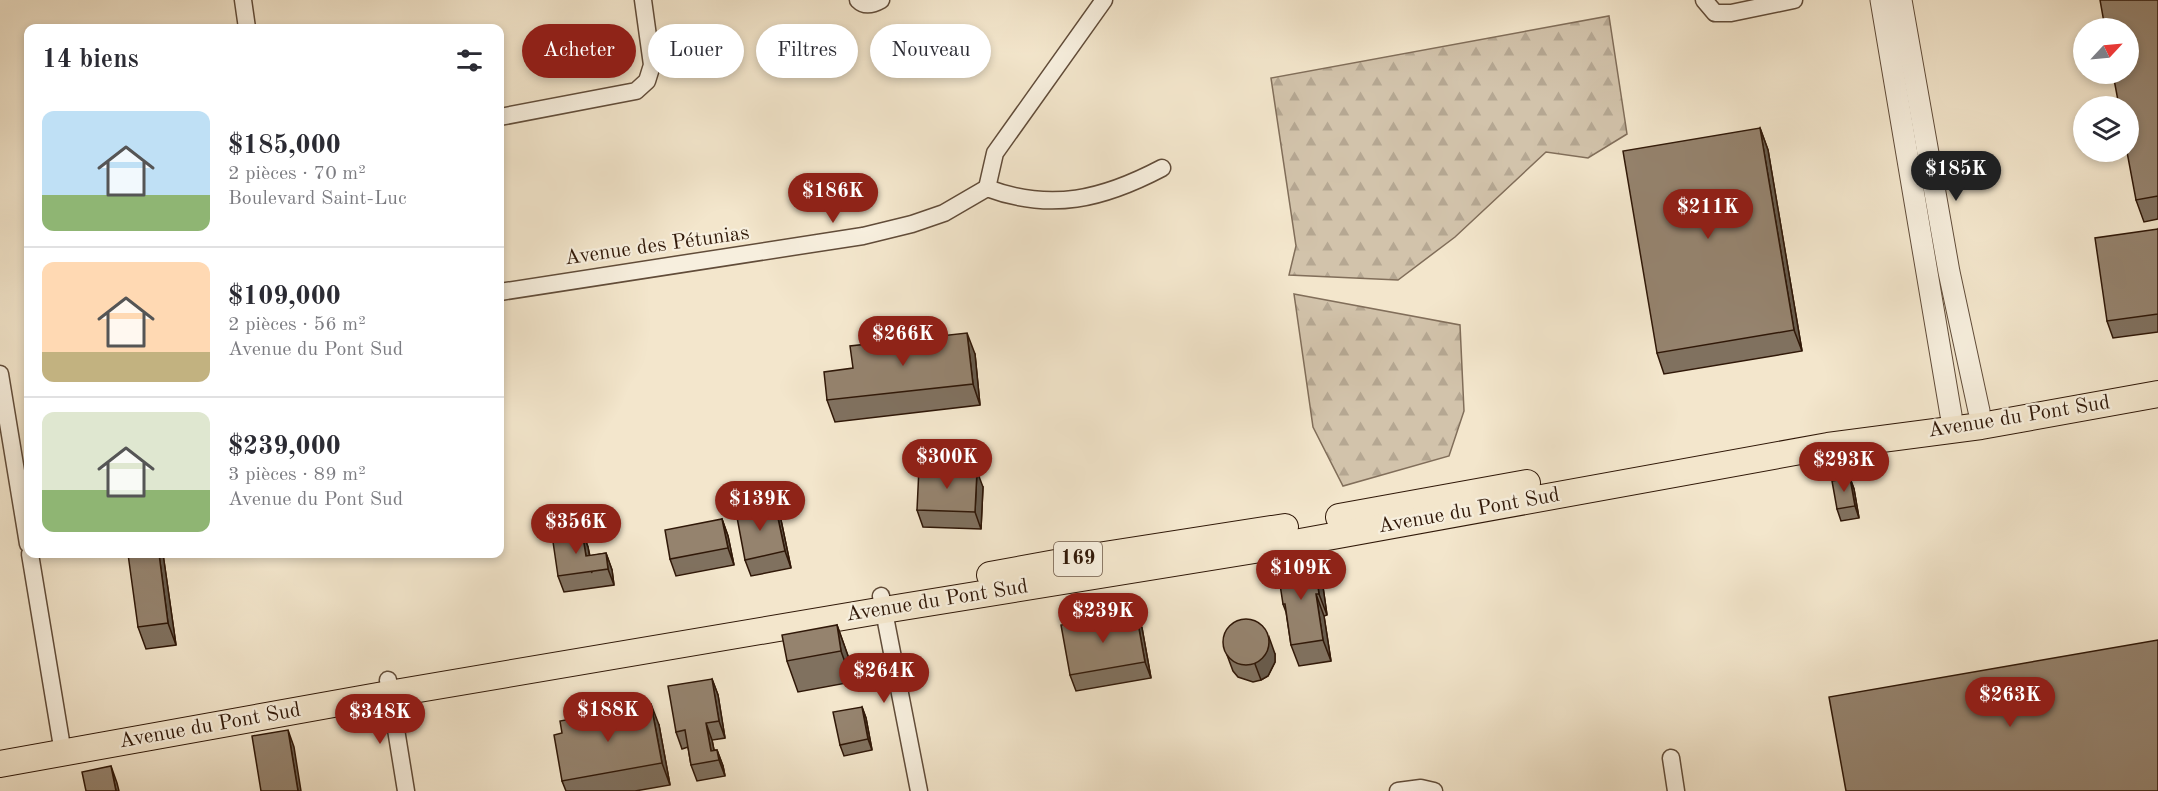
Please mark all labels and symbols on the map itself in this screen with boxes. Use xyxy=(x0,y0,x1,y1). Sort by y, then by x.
north arrow xyxy=(2073,18,2139,84)
pin: $185K xyxy=(1914,151,1998,202)
pin: $186K xyxy=(791,173,875,224)
pin: $211K xyxy=(1666,189,1750,240)
street label: Avenue des Pétunias xyxy=(563,223,751,269)
pin: $266K xyxy=(861,316,945,367)
street label: Avenue du Pont Sud xyxy=(1926,392,2112,442)
pin: $300K xyxy=(905,439,989,490)
pin: $293K xyxy=(1802,442,1886,493)
pin: $139K xyxy=(718,481,802,532)
street label: Avenue du Pont Sud xyxy=(1377,485,1561,537)
pin: $356K xyxy=(534,504,618,555)
road number: 169 xyxy=(1054,542,1102,576)
pin: $109K xyxy=(1259,550,1343,601)
street label: Avenue du Pont Sud xyxy=(844,576,1030,626)
pin: $239K xyxy=(1061,593,1145,644)
pin: $264K xyxy=(842,653,926,704)
pin: $263K xyxy=(1968,677,2052,728)
pin: $188K xyxy=(566,692,650,743)
pin: $348K xyxy=(338,694,422,745)
street label: Avenue du Pont Sud xyxy=(118,700,302,752)

